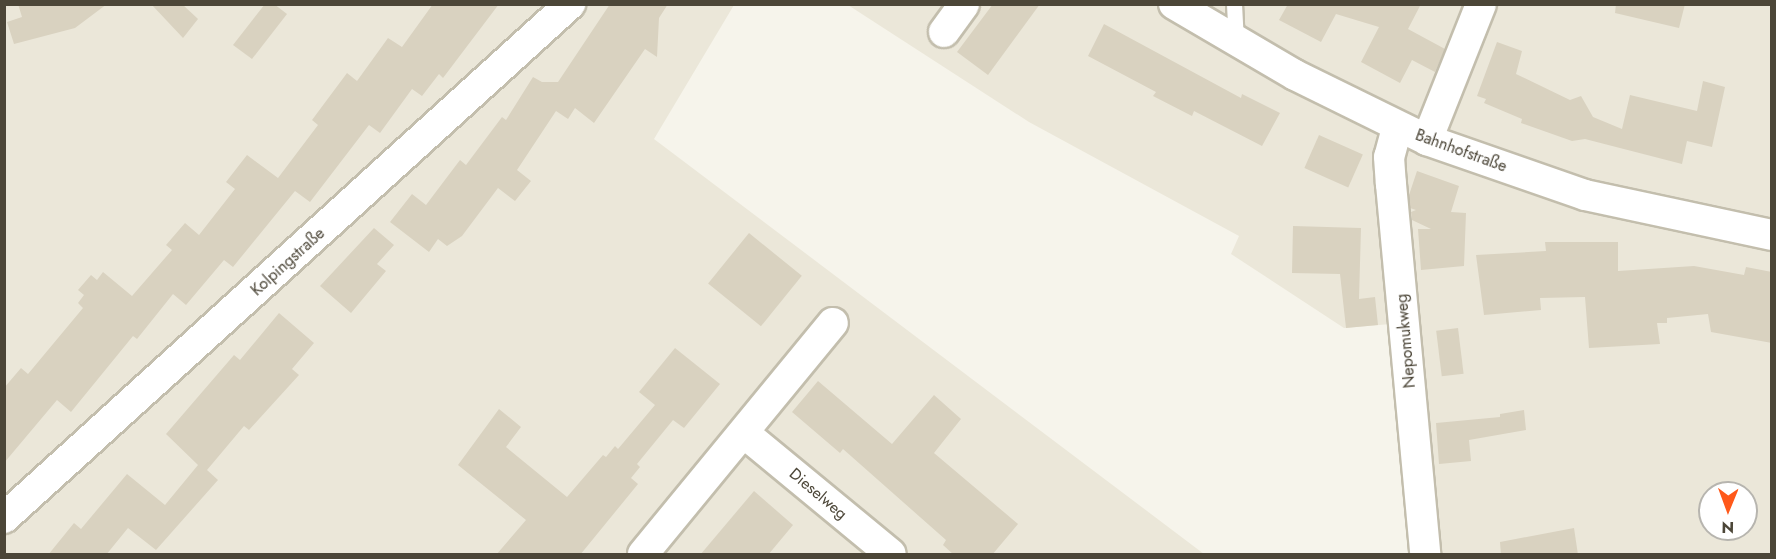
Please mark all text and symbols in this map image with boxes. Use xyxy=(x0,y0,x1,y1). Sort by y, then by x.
street label: Bahnhofstraße xyxy=(1413,126,1509,176)
street label: Kolpingstraße xyxy=(247,224,329,300)
street label: Nepomukweg xyxy=(1392,293,1420,389)
street label: Dieselweg xyxy=(785,464,851,524)
north arrow xyxy=(1698,481,1758,541)
text: N xyxy=(1721,516,1734,539)

